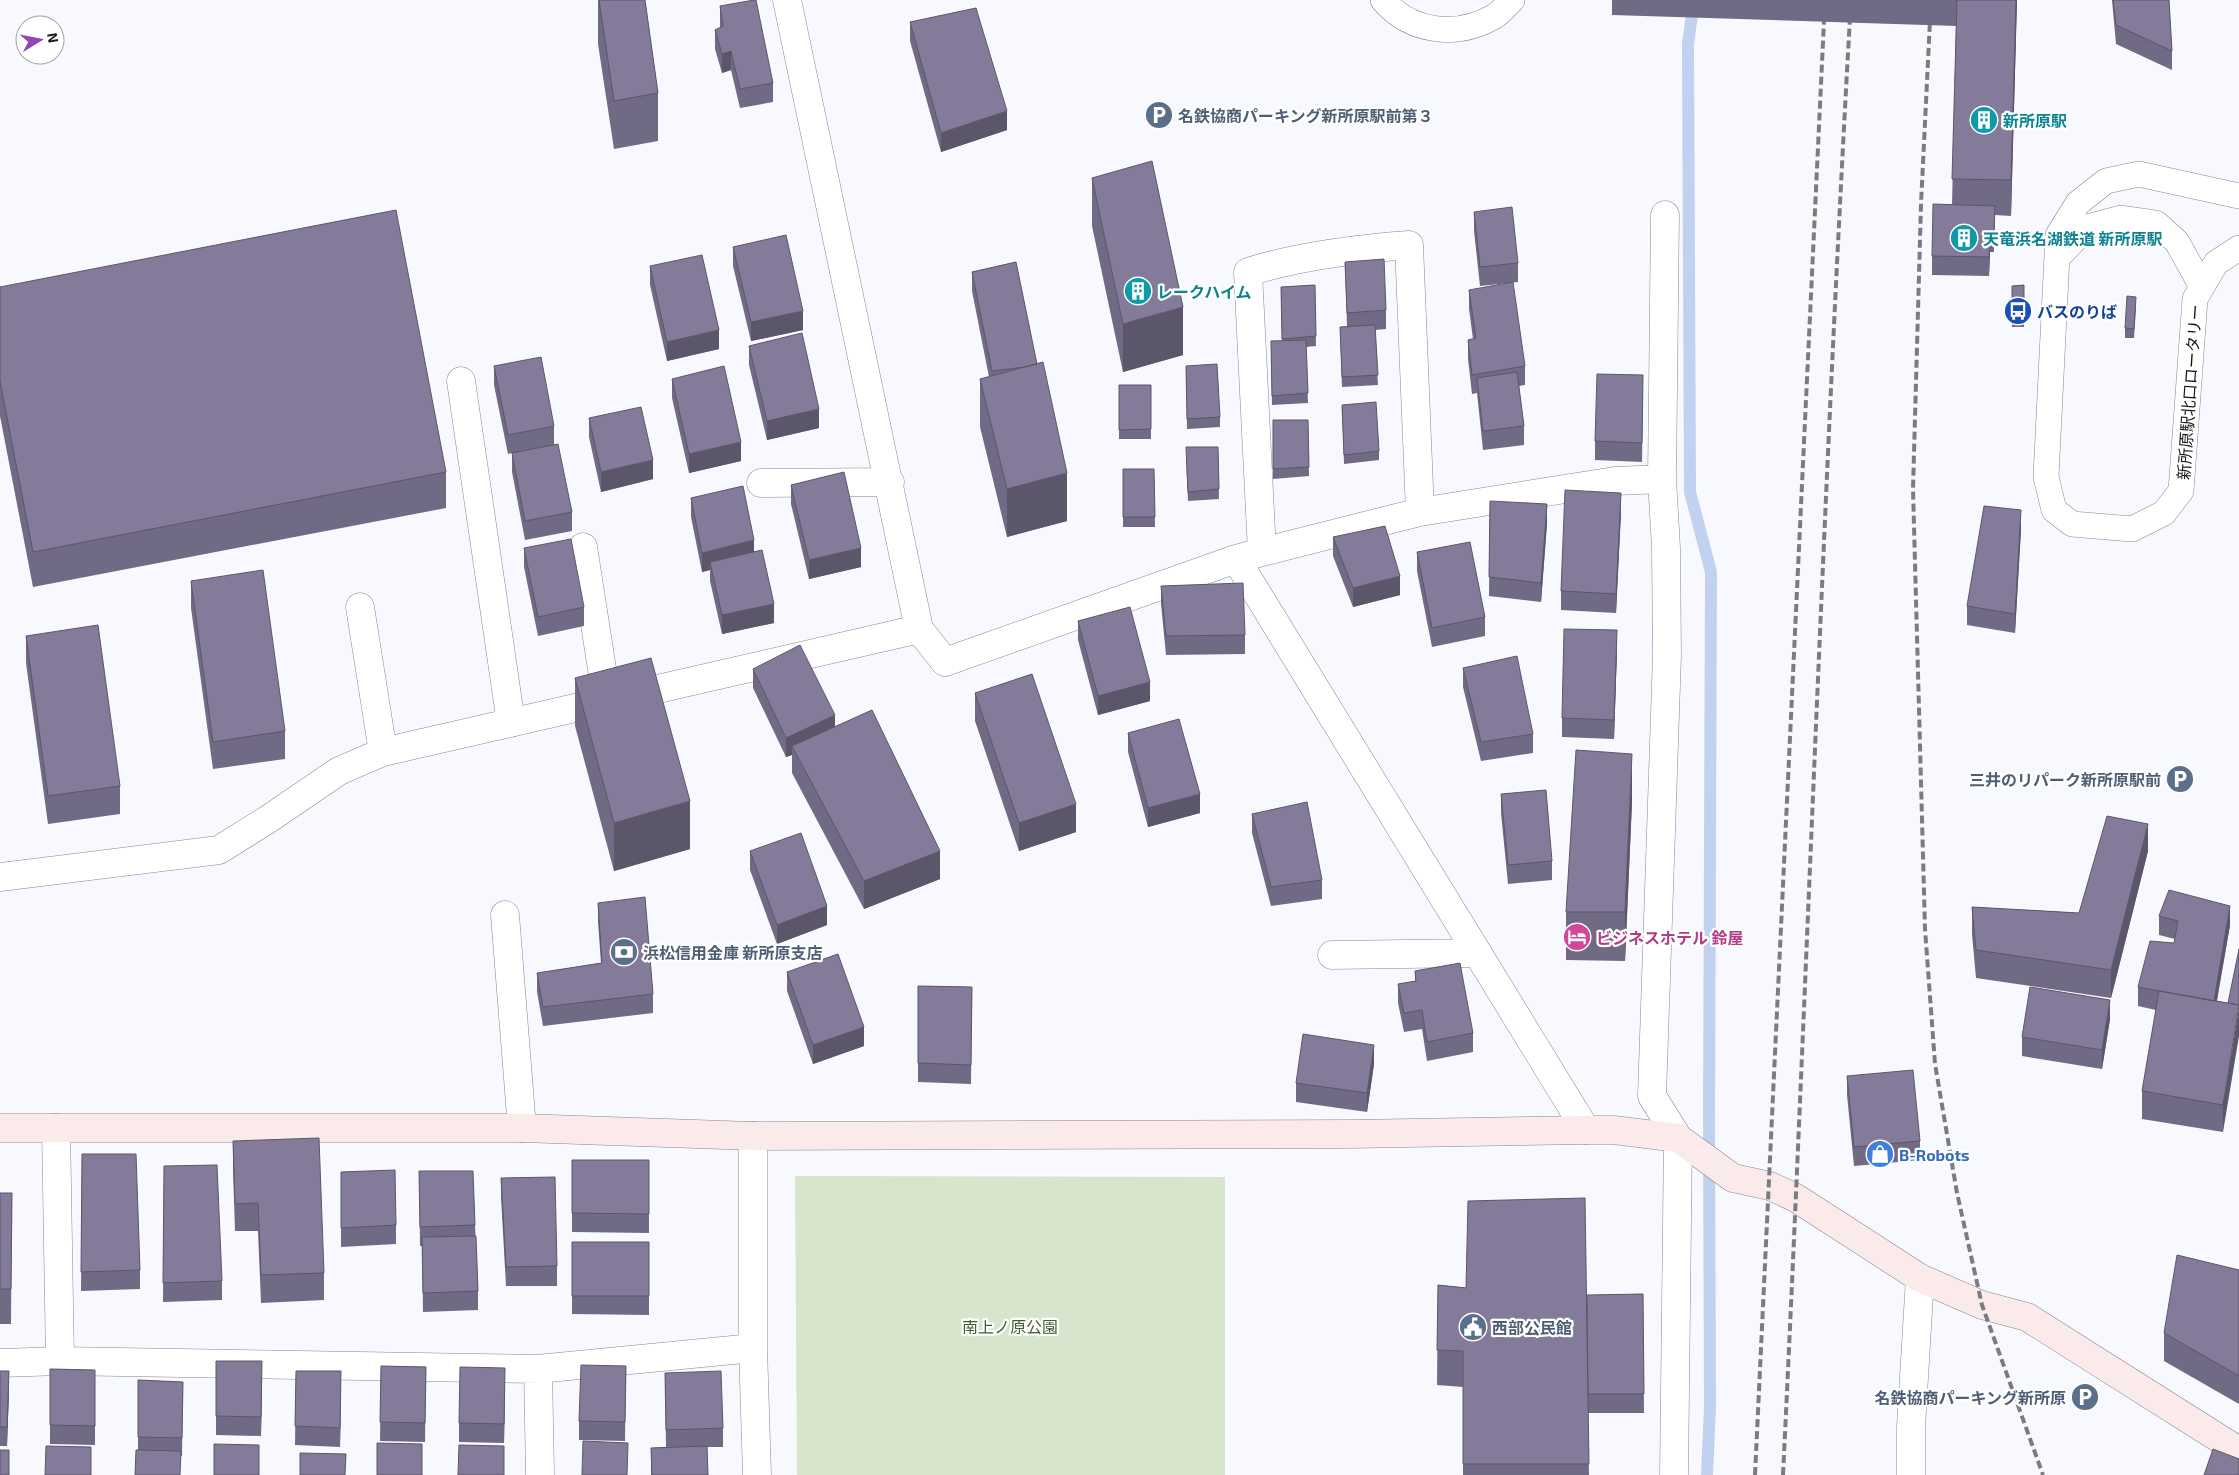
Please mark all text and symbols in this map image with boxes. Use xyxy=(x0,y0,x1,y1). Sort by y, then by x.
north arrow xyxy=(15,15,65,65)
text: N xyxy=(44,31,63,44)
parking icon: 名鉄協商パーキング新所原駅前第３ xyxy=(1144,100,1174,130)
building icon: 新所原駅 xyxy=(1969,105,1999,135)
place label: 名鉄協商パーキング新所原駅前第３ xyxy=(1178,106,1434,125)
place label: 新所原駅 xyxy=(2003,111,2067,130)
building icon: 天竜浜名湖鉄道 新所原駅 xyxy=(1949,223,1979,253)
place label: 天竜浜名湖鉄道 新所原駅 xyxy=(1983,229,2162,248)
building icon: レークハイム xyxy=(1123,276,1153,306)
place label: レークハイム xyxy=(1157,282,1252,301)
bus stop icon: バスのりば xyxy=(2003,296,2033,326)
place label: バスのりば xyxy=(2037,302,2117,321)
street label: 新所原駅北口ロータリー xyxy=(2173,304,2205,480)
parking icon: 三井のリパーク新所原駅前 xyxy=(2165,764,2195,794)
place label: 三井のリパーク新所原駅前 xyxy=(1969,770,2161,789)
hotel icon: ビジネスホテル 鈴屋 xyxy=(1562,922,1592,952)
place label: ビジネスホテル 鈴屋 xyxy=(1596,928,1743,947)
bank icon: 浜松信用金庫 新所原支店 xyxy=(609,937,639,967)
place label: 浜松信用金庫 新所原支店 xyxy=(643,943,822,962)
shop icon: B-Robots xyxy=(1865,1139,1895,1169)
place label: B-Robots xyxy=(1899,1145,1970,1164)
public building icon: 西部公民館 xyxy=(1458,1312,1488,1342)
park label: 南上ノ原公園 xyxy=(962,1317,1058,1336)
place label: 西部公民館 xyxy=(1492,1318,1572,1337)
parking icon: 名鉄協商パーキング新所原 xyxy=(2070,1382,2100,1412)
place label: 名鉄協商パーキング新所原 xyxy=(1874,1388,2066,1407)

